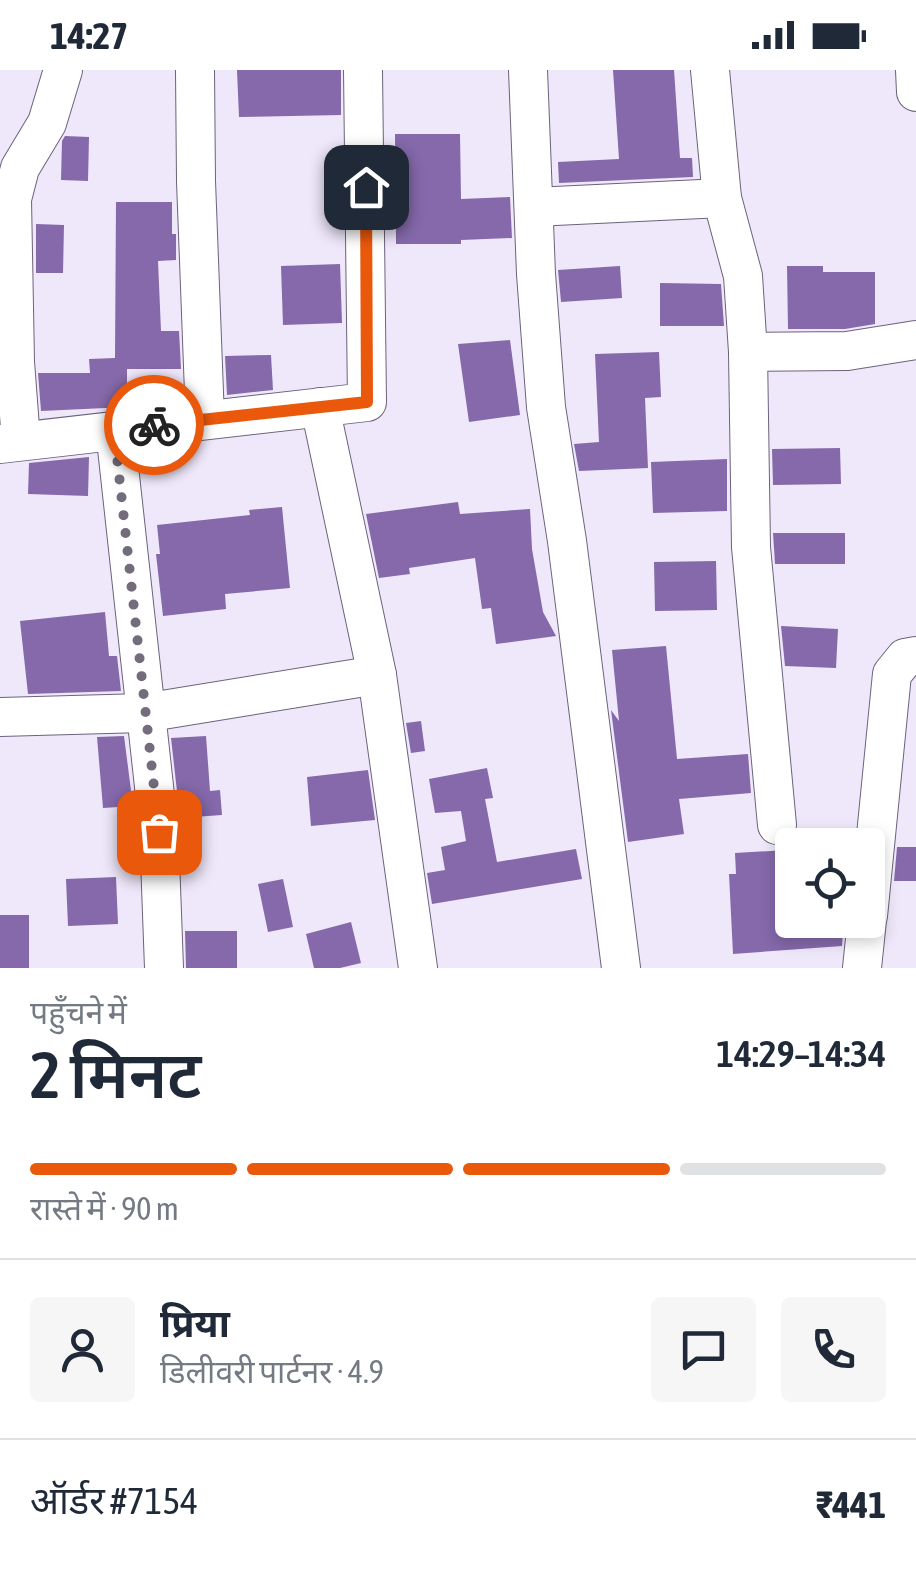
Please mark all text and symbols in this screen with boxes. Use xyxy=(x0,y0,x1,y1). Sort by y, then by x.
text: 14:27 xyxy=(50,14,128,57)
pin xyxy=(324,145,409,230)
icon: home xyxy=(339,160,394,215)
courier xyxy=(104,375,204,475)
icon: bike xyxy=(127,398,182,453)
pin xyxy=(117,790,202,875)
icon: bag xyxy=(132,805,187,860)
map controls xyxy=(775,828,885,938)
button: locate xyxy=(775,828,885,938)
text: पहुँचने में xyxy=(30,994,127,1031)
text: 14:29–14:34 xyxy=(716,1032,886,1075)
text: 2 मिनट xyxy=(30,1037,201,1112)
text: रास्ते में · 90 m xyxy=(30,1190,179,1227)
button: person xyxy=(30,1297,135,1402)
button: chat xyxy=(651,1297,756,1402)
button: phone xyxy=(781,1297,886,1402)
text: प्रिया xyxy=(160,1302,230,1345)
text: डिलीवरी पार्टनर · 4.9 xyxy=(160,1353,384,1390)
text: ऑर्डर #7154 xyxy=(30,1479,198,1522)
text: ₹441 xyxy=(816,1483,886,1526)

